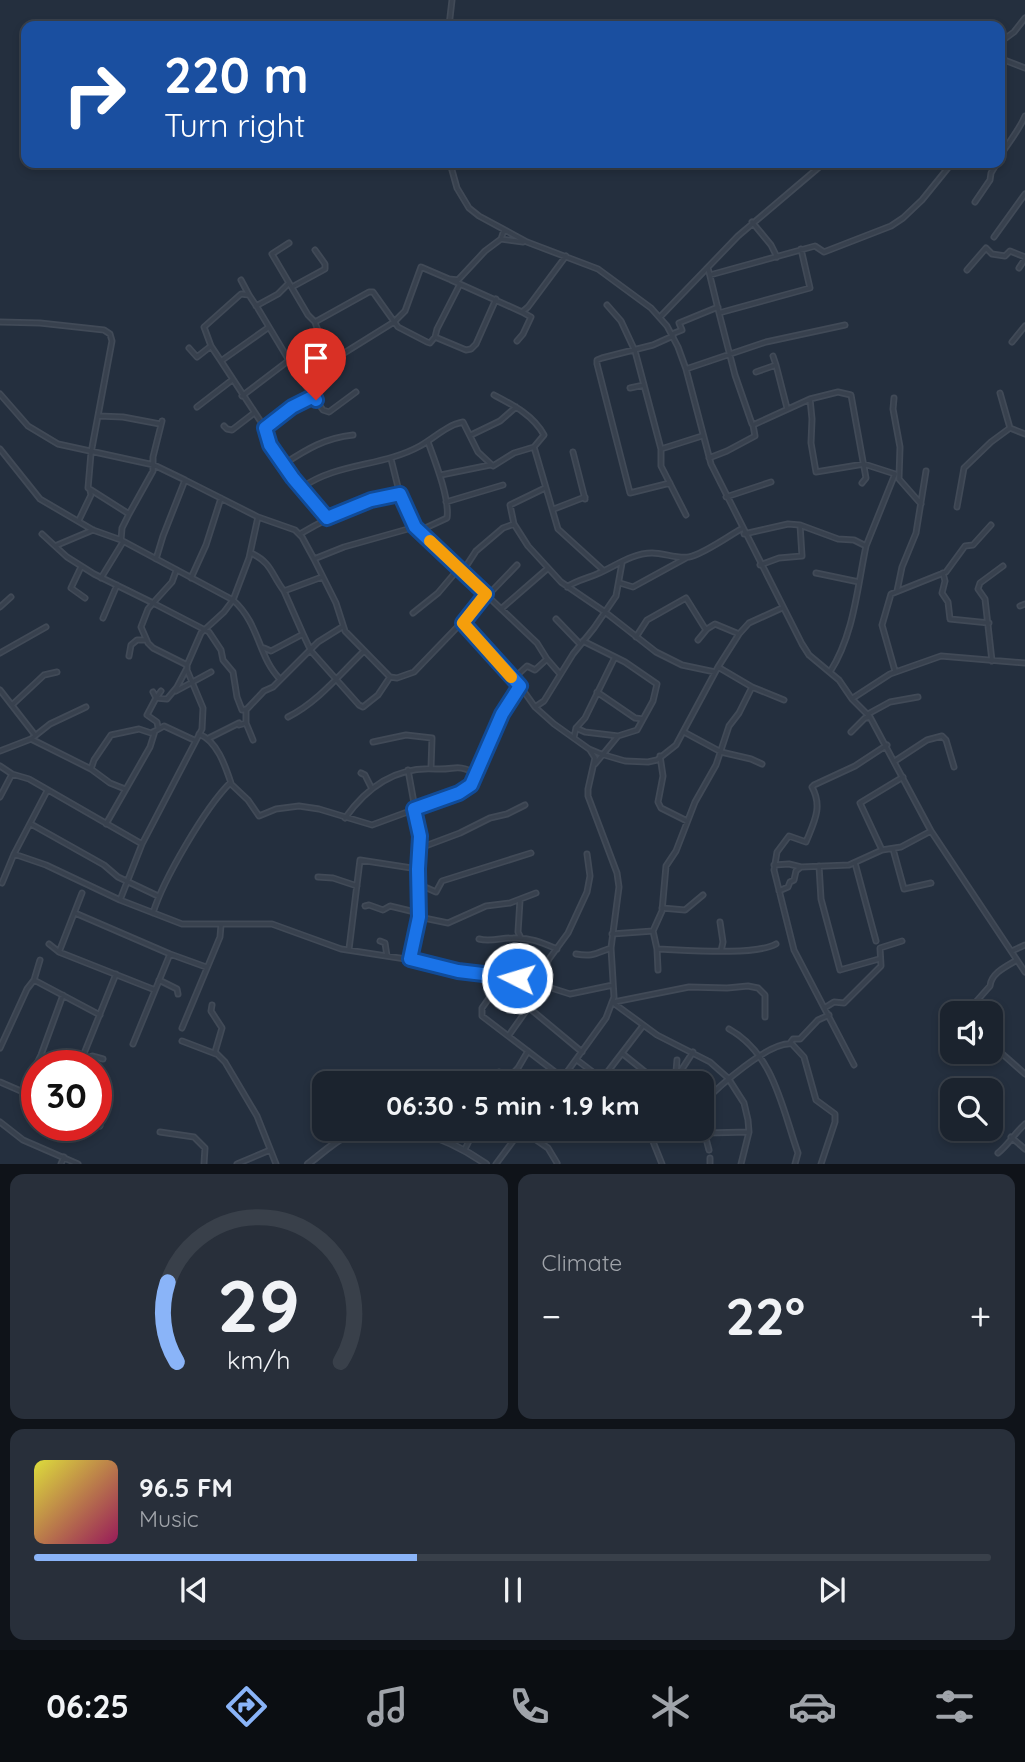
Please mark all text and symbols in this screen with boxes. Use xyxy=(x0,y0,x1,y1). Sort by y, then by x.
text: 220 m xyxy=(164,44,309,105)
icon: right xyxy=(49,49,140,140)
text: Turn right xyxy=(164,105,305,145)
pin xyxy=(286,328,346,400)
icon: arrive xyxy=(297,339,335,377)
position arrow xyxy=(480,941,554,1015)
map controls xyxy=(940,1001,1003,1141)
button: sound xyxy=(940,1001,1003,1064)
speed limit sign: 30 xyxy=(21,1050,112,1141)
button: search xyxy=(940,1078,1003,1141)
text: 06:30 · 5 min · 1.9 km xyxy=(386,1089,640,1122)
text: Climate xyxy=(542,1248,622,1277)
text: 29 xyxy=(217,1260,300,1351)
text: 22° xyxy=(726,1283,805,1348)
text: − xyxy=(542,1292,561,1340)
text: + xyxy=(970,1292,991,1340)
text: km/h xyxy=(227,1344,290,1375)
text: 96.5 FM xyxy=(139,1471,233,1504)
text: Music xyxy=(139,1504,199,1533)
icon: previous xyxy=(175,1571,213,1609)
icon: pause xyxy=(494,1571,532,1609)
icon: next xyxy=(813,1571,851,1609)
icon: directions xyxy=(222,1682,271,1731)
icon: music xyxy=(363,1682,412,1731)
icon: phone xyxy=(505,1682,554,1731)
icon: climate xyxy=(646,1682,695,1731)
icon: car xyxy=(788,1682,837,1731)
icon: filters xyxy=(930,1682,979,1731)
text: 06:25 xyxy=(46,1686,129,1726)

